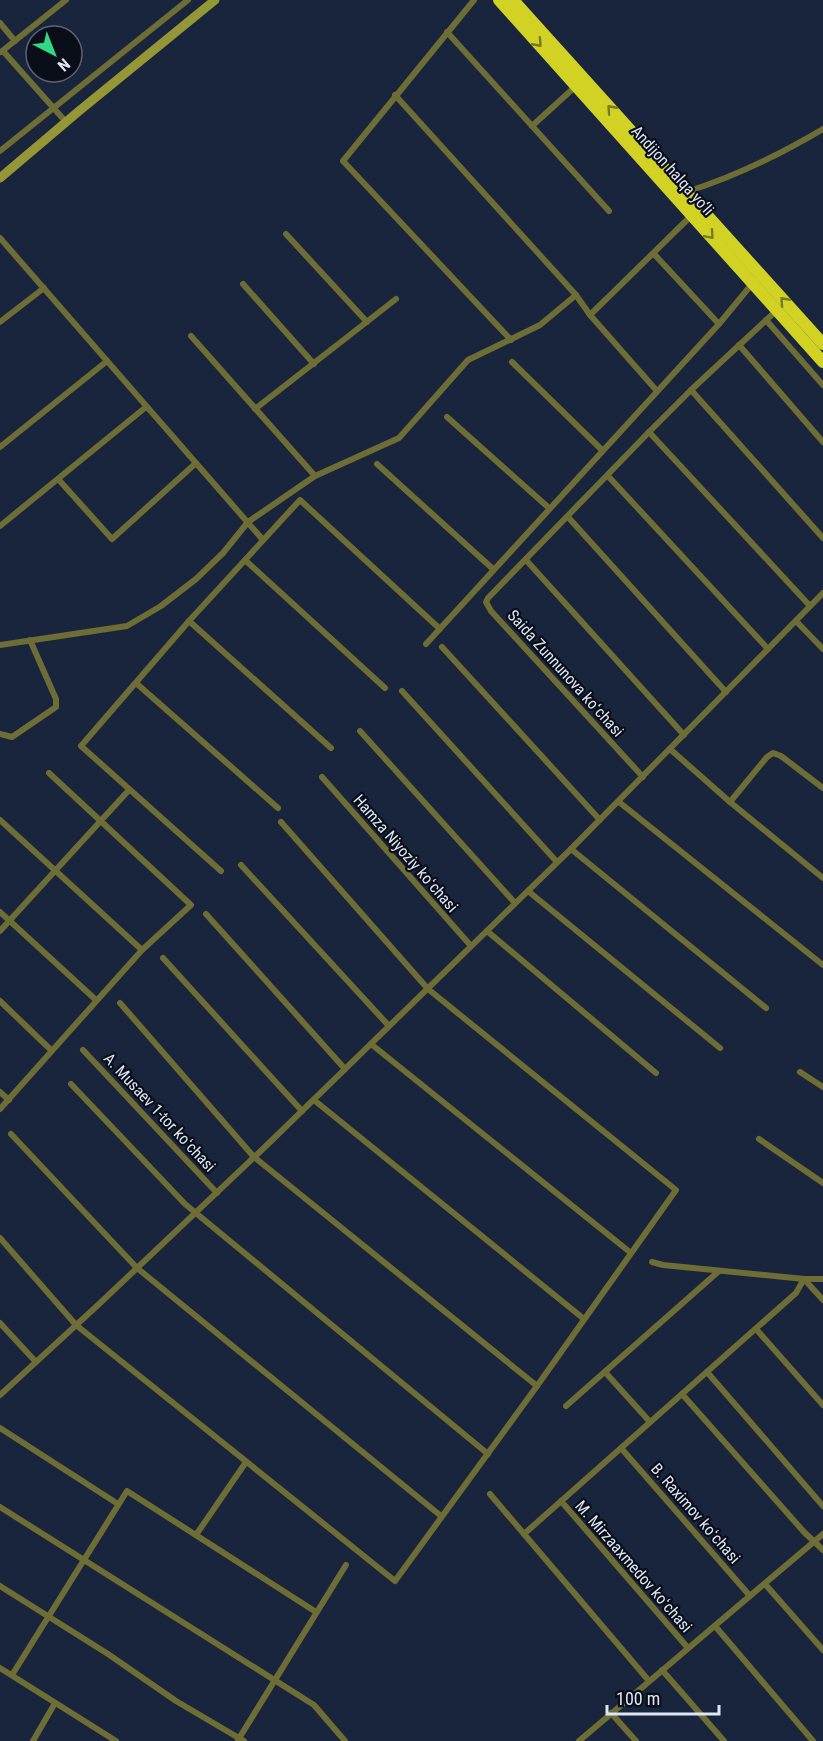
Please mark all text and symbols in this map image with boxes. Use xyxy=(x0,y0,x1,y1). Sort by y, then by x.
north arrow xyxy=(24,24,84,84)
one-way arrow xyxy=(531,37,542,47)
text: N xyxy=(54,54,74,75)
one-way arrow xyxy=(607,105,618,116)
street label: Andijon halqa yo‘li xyxy=(627,122,718,219)
one-way arrow xyxy=(703,228,714,239)
one-way arrow xyxy=(780,297,791,308)
street label: Saida Zunnunova koʻchasi xyxy=(504,606,628,741)
street label: Hamza Niyoziy koʻchasi xyxy=(349,791,462,916)
street label: A. Musaev 1-tor koʻchasi xyxy=(100,1049,220,1176)
street label: B. Raximov koʻchasi xyxy=(647,1459,744,1567)
street label: M. Mirzaaxmedov koʻchasi xyxy=(571,1497,696,1636)
scale bar xyxy=(607,1678,720,1716)
text: 100 m xyxy=(616,1688,660,1709)

